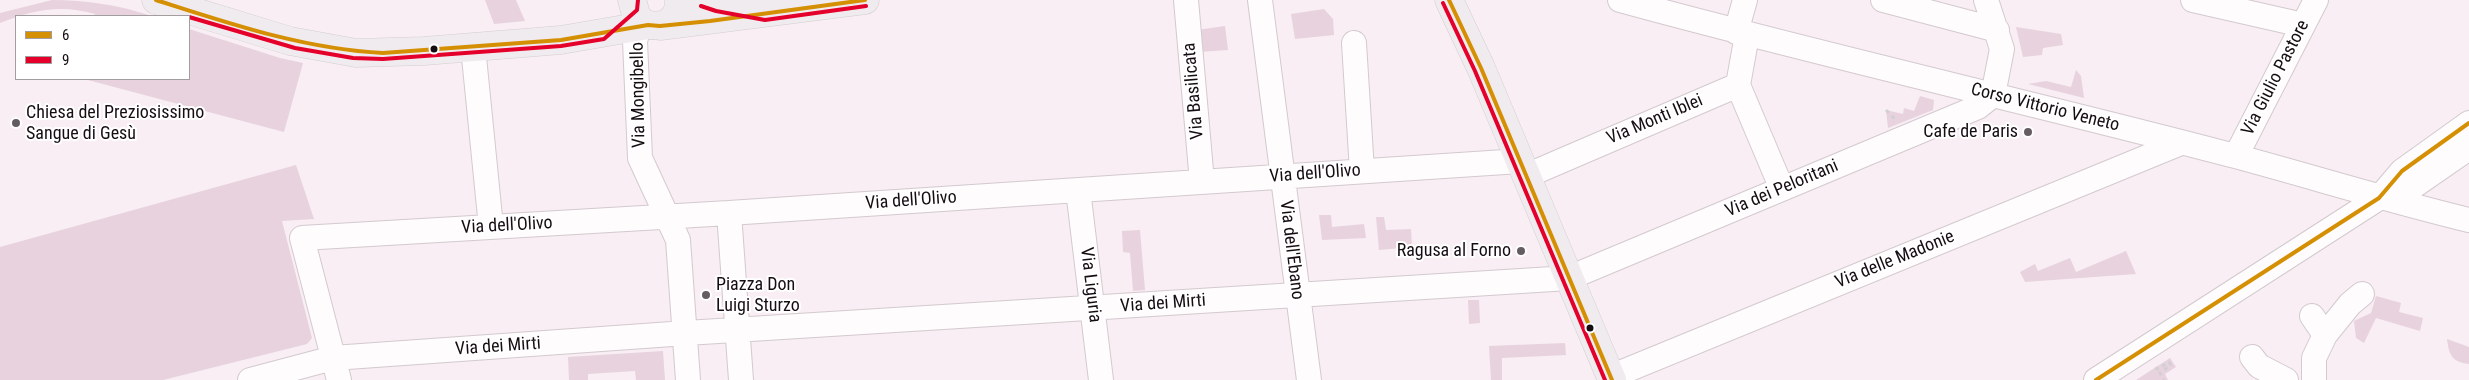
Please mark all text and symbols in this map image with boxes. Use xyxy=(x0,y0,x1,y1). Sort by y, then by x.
legend xyxy=(15,15,190,80)
street label: Via Giulio Pastore xyxy=(2238,17,2314,139)
text: 6 xyxy=(62,26,69,44)
street label: Via Mongibello xyxy=(627,42,651,148)
street label: Via Basilicata xyxy=(1179,42,1209,140)
unlabelled marker xyxy=(429,44,439,54)
text: 9 xyxy=(62,51,69,69)
street label: Corso Vittorio Veneto xyxy=(1969,79,2121,137)
street label: Via Monti Iblei xyxy=(1604,90,1706,150)
place label: Chiesa del Preziosissimo Sangue di Gesù xyxy=(26,102,204,144)
marker: Chiesa del Preziosissimo Sangue di Gesù xyxy=(10,117,22,129)
place label: Cafe de Paris xyxy=(1923,121,2018,143)
marker: Cafe de Paris xyxy=(2022,126,2034,138)
street label: Via dei Peloritani xyxy=(1722,156,1842,222)
street label: Via dell'Olivo xyxy=(1269,160,1361,188)
street label: Via dell'Olivo xyxy=(865,187,957,215)
street label: Via dell'Ebano xyxy=(1274,199,1308,301)
street label: Via dell'Olivo xyxy=(461,213,553,239)
street label: Via delle Madonie xyxy=(1832,226,1958,294)
place label: Ragusa al Forno xyxy=(1397,240,1511,262)
marker: Ragusa al Forno xyxy=(1515,245,1527,257)
street label: Via Liguria xyxy=(1075,246,1105,324)
place label: Piazza Don Luigi Sturzo xyxy=(716,274,800,316)
marker: Piazza Don Luigi Sturzo xyxy=(700,289,712,301)
street label: Via dei Mirti xyxy=(1119,290,1207,318)
unlabelled marker xyxy=(1585,323,1595,333)
street label: Via dei Mirti xyxy=(454,333,542,361)

